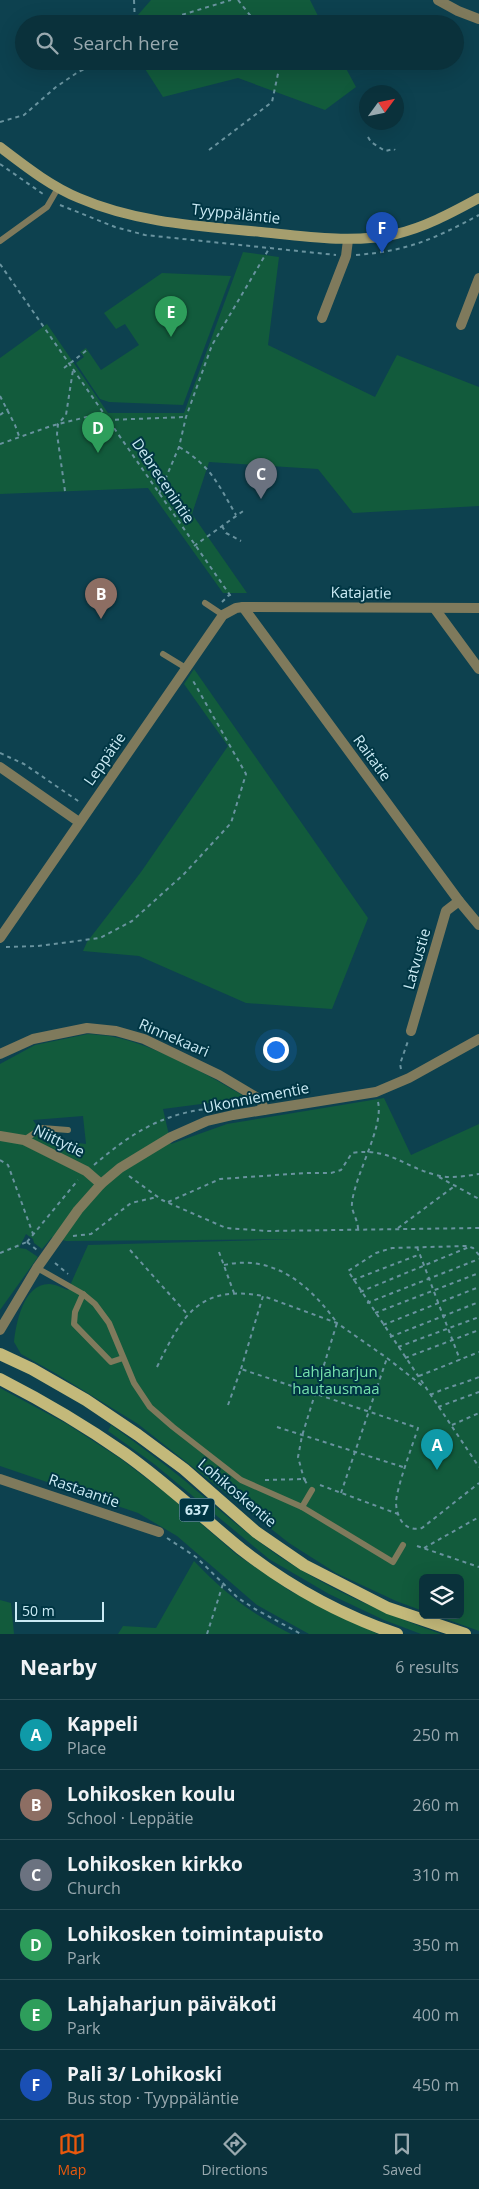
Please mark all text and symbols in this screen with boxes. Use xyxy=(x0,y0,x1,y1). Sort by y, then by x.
search box xyxy=(15,15,464,70)
icon: search xyxy=(33,29,61,57)
text: Search here xyxy=(73,30,179,56)
north arrow xyxy=(359,85,404,130)
street label: Tyyppäläntie xyxy=(191,198,281,228)
pin: F xyxy=(366,212,398,253)
pin: E xyxy=(155,296,187,337)
pin: D xyxy=(82,412,114,453)
street label: Debrecenintie xyxy=(128,434,200,527)
pin: C xyxy=(245,458,277,499)
pin: B xyxy=(85,578,117,619)
street label: Katajatie xyxy=(330,581,392,603)
street label: Leppätie xyxy=(79,728,130,789)
street label: Raitatie xyxy=(349,730,396,785)
street label: Latvustie xyxy=(398,926,434,992)
street label: Rinnekaari xyxy=(136,1013,213,1061)
your location xyxy=(263,1037,289,1063)
street label: Ukonniementie xyxy=(201,1077,310,1117)
street label: Niittytie xyxy=(30,1119,88,1161)
park label: Lahjaharjun hautausmaa xyxy=(292,1361,380,1398)
pin: A xyxy=(421,1429,453,1470)
street label: Lohikoskentie xyxy=(194,1453,281,1531)
street label: Rastaantie xyxy=(46,1469,122,1511)
road number: 637 xyxy=(180,1498,214,1522)
map controls xyxy=(419,1574,464,1619)
button: layers xyxy=(419,1574,464,1619)
scale bar xyxy=(15,1599,104,1622)
text: 50 m xyxy=(22,1601,55,1620)
text: Nearby xyxy=(20,1653,97,1681)
text: 6 results xyxy=(395,1656,459,1678)
text: Kappeli xyxy=(67,1711,138,1737)
text: A xyxy=(30,1724,42,1746)
text: 250 m xyxy=(413,1724,459,1746)
text: Place xyxy=(67,1737,106,1759)
text: Lohikosken koulu xyxy=(67,1781,236,1807)
text: B xyxy=(31,1794,41,1816)
text: 260 m xyxy=(413,1794,459,1816)
text: School · Leppätie xyxy=(67,1807,194,1829)
text: Lohikosken kirkko xyxy=(67,1851,243,1877)
text: C xyxy=(31,1864,41,1886)
text: 310 m xyxy=(413,1864,459,1886)
text: Church xyxy=(67,1877,121,1899)
text: Lohikosken toimintapuisto xyxy=(67,1921,323,1947)
text: D xyxy=(30,1934,42,1956)
text: 350 m xyxy=(413,1934,459,1956)
text: Park xyxy=(67,1947,100,1969)
text: Lahjaharjun päiväkoti xyxy=(67,1991,276,2017)
text: E xyxy=(32,2004,40,2026)
text: 400 m xyxy=(413,2004,459,2026)
text: Park xyxy=(67,2017,100,2039)
text: Pali 3/ Lohikoski xyxy=(67,2061,222,2087)
text: F xyxy=(32,2074,40,2096)
text: 450 m xyxy=(413,2074,459,2096)
text: Bus stop · Tyyppäläntie xyxy=(67,2087,239,2109)
tab: Map xyxy=(57,2130,86,2179)
tab: Directions xyxy=(201,2130,268,2179)
tab: Saved xyxy=(383,2130,421,2179)

